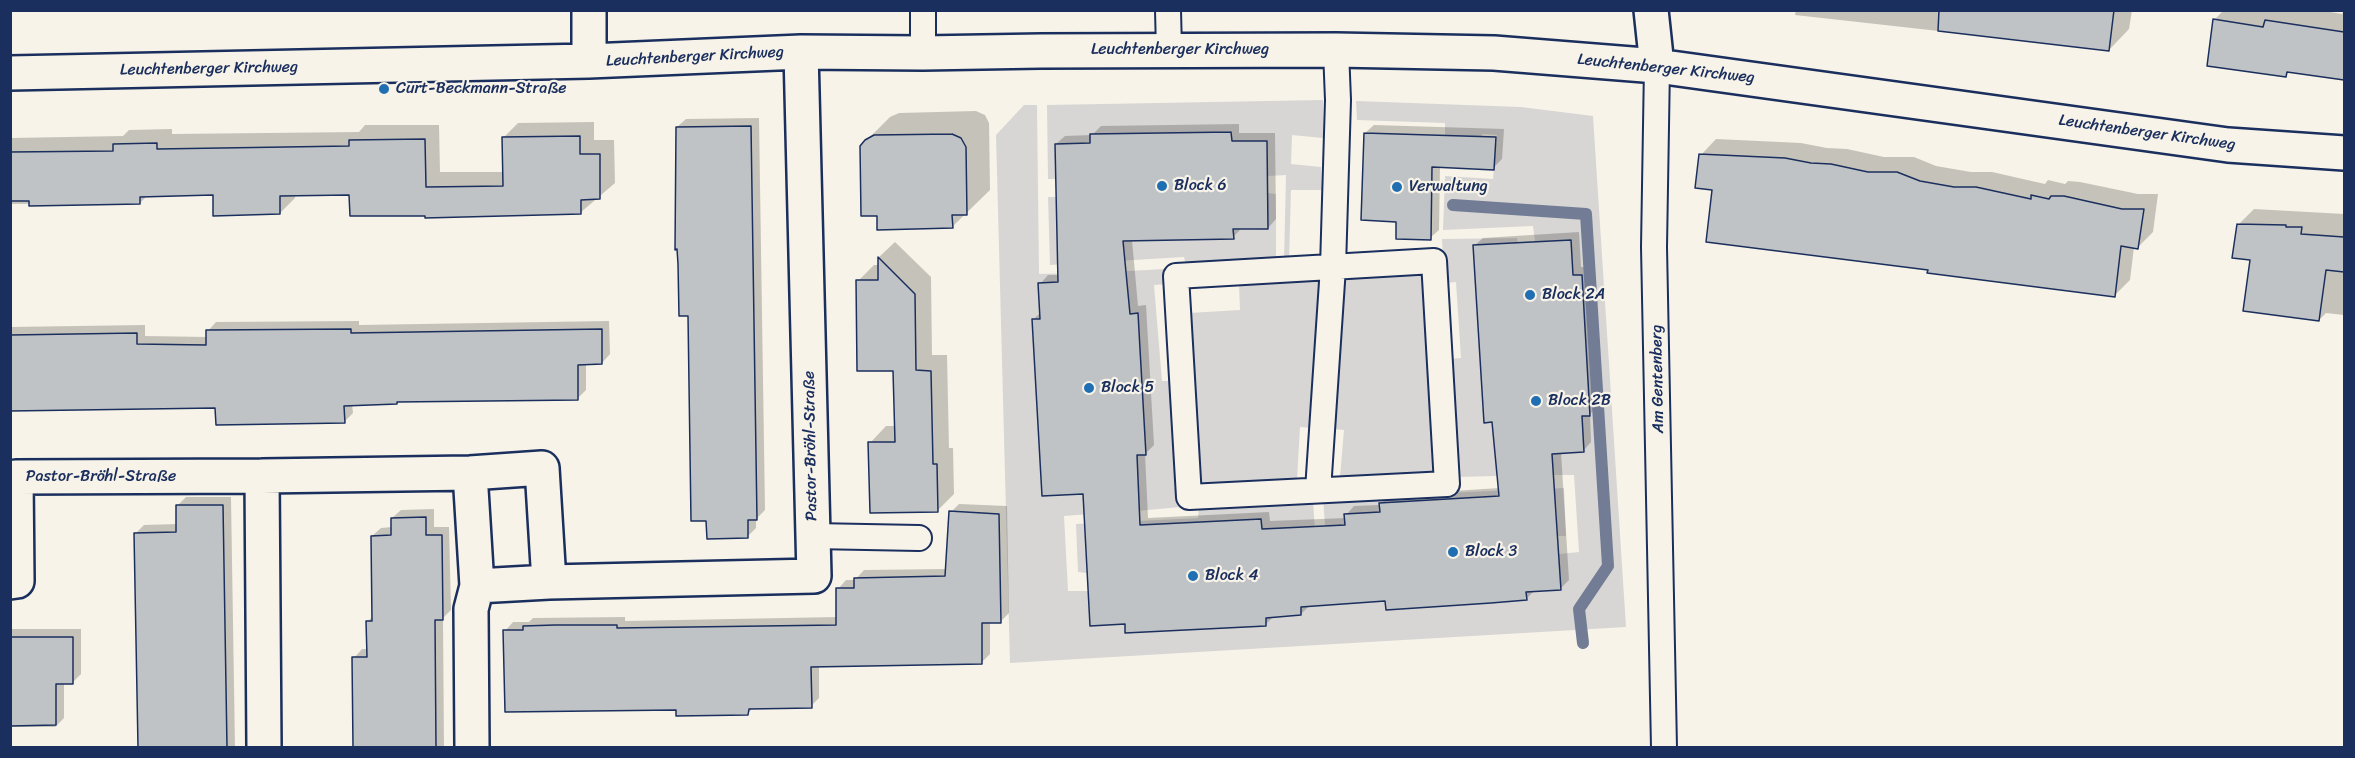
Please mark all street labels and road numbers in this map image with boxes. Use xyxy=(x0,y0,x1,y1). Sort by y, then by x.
street label: Leuchtenberger Kirchweg xyxy=(1091,40,1269,60)
street label: Leuchtenberger Kirchweg xyxy=(606,43,784,71)
street label: Leuchtenberger Kirchweg xyxy=(1576,50,1756,88)
street label: Leuchtenberger Kirchweg xyxy=(120,58,298,80)
street label: Leuchtenberger Kirchweg xyxy=(2057,111,2237,155)
street label: Am Gentenberg xyxy=(1647,324,1669,434)
street label: Pastor-Bröhl-Straße xyxy=(800,371,822,521)
street label: Pastor-Bröhl-Straße xyxy=(26,467,176,487)

